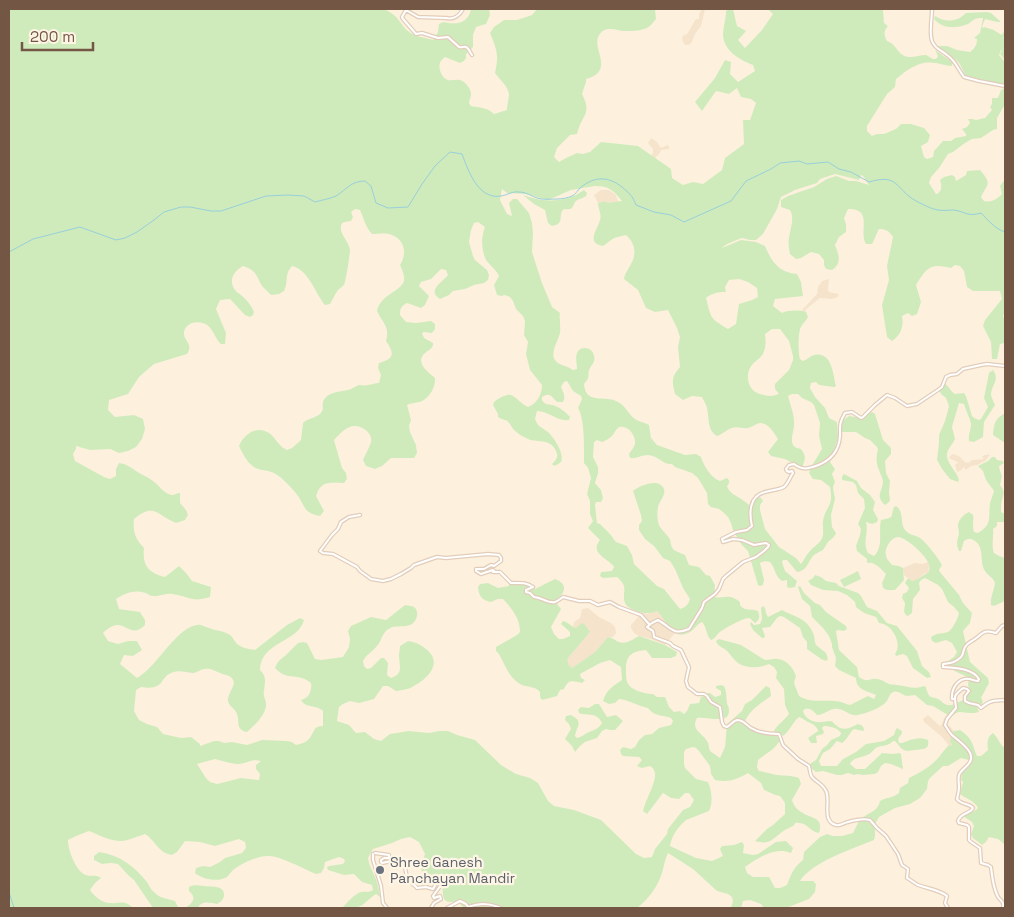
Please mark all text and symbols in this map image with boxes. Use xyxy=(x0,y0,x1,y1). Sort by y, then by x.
scale bar xyxy=(22,20,94,52)
text: 200 m xyxy=(30,27,75,46)
place label: Shree Ganesh Panchayan Mandir xyxy=(390,853,515,887)
marker: Shree Ganesh Panchayan Mandir xyxy=(374,864,386,876)

